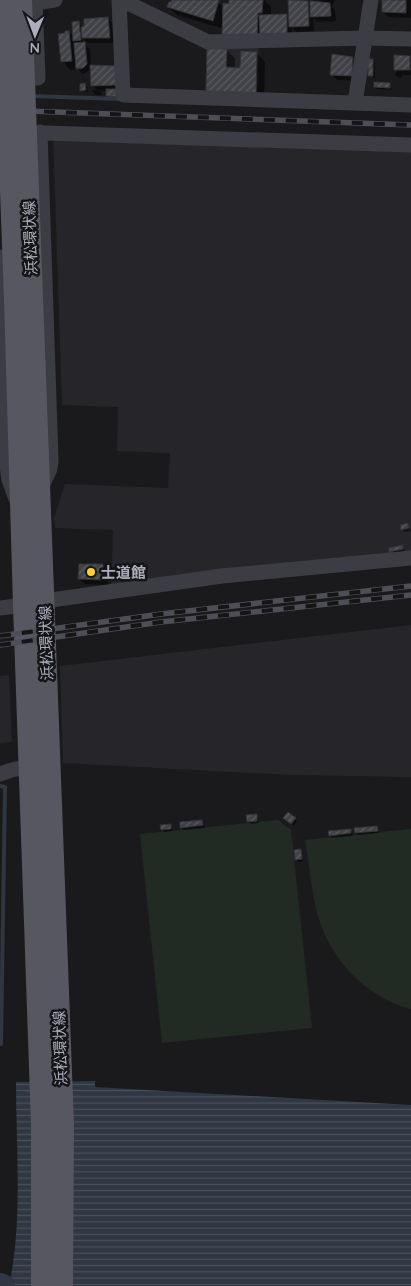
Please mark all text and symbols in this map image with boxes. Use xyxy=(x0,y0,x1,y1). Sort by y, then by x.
north arrow xyxy=(10,10,60,60)
text: N xyxy=(29,39,40,57)
street label: 浜松環状線 xyxy=(19,200,41,276)
place label: 士道館 xyxy=(101,563,146,582)
marker: 士道館 xyxy=(85,566,97,578)
street label: 浜松環状線 xyxy=(35,605,57,681)
street label: 浜松環状線 xyxy=(49,1010,71,1086)

